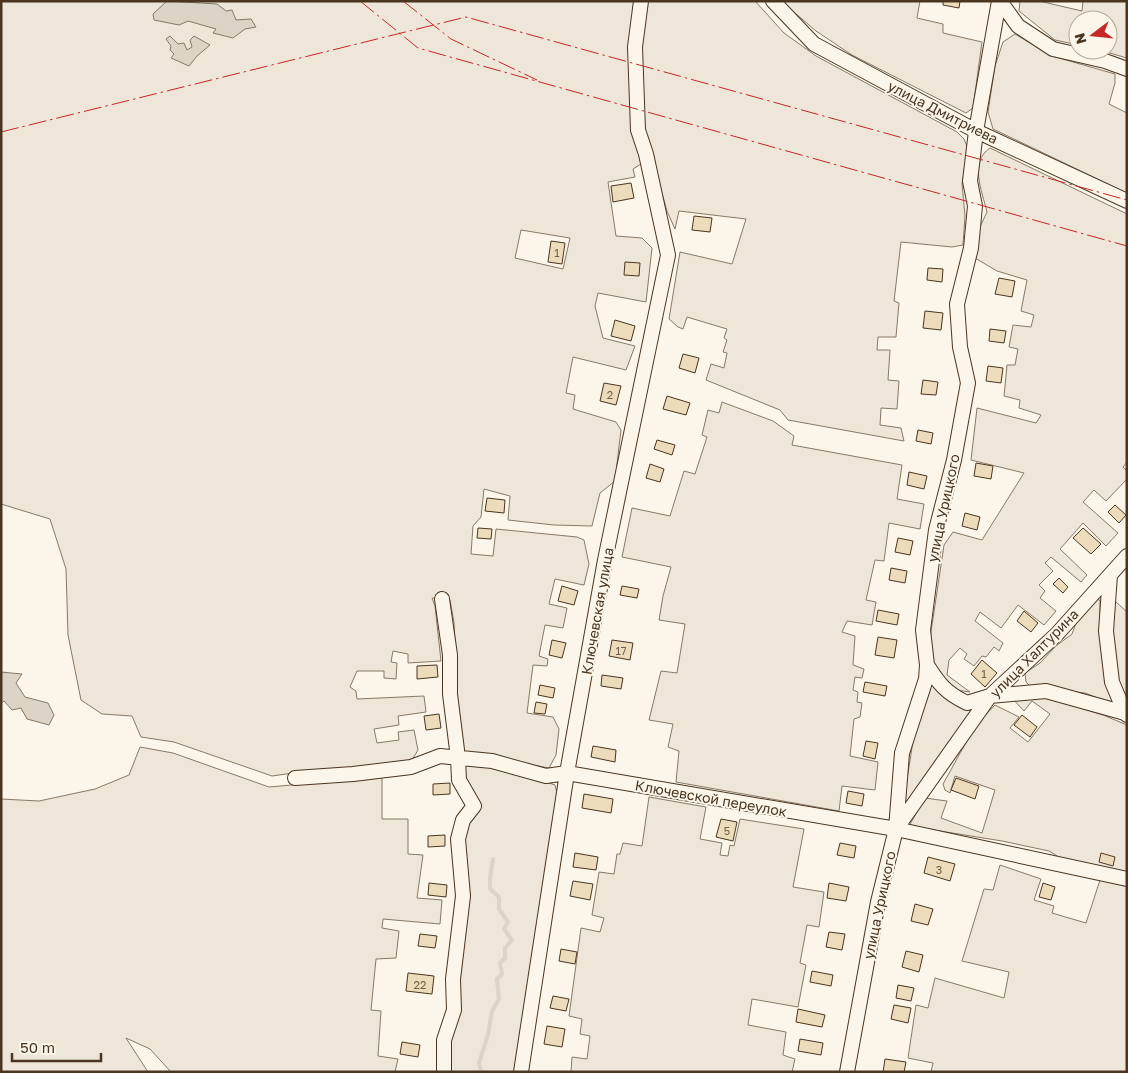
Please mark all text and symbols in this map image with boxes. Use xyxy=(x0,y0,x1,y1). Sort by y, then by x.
north arrow xyxy=(1068,10,1118,60)
text: N xyxy=(1070,31,1090,46)
street label: улица Дмитриева xyxy=(885,77,1001,147)
house number: 1 xyxy=(554,246,560,259)
house number: 2 xyxy=(607,388,613,401)
street label: улица Урицкого xyxy=(923,452,963,564)
street label: Ключевская улица xyxy=(577,546,617,676)
street label: улица Халтурина xyxy=(986,605,1082,701)
house number: 17 xyxy=(615,644,627,657)
house number: 1 xyxy=(981,667,987,680)
street label: Ключевской переулок xyxy=(634,776,788,820)
house number: 5 xyxy=(724,824,730,837)
street label: улица Урицкого xyxy=(859,849,899,961)
house number: 3 xyxy=(936,863,942,876)
house number: 22 xyxy=(414,978,426,991)
scale bar xyxy=(12,1030,101,1062)
text: 50 m xyxy=(20,1038,55,1056)

